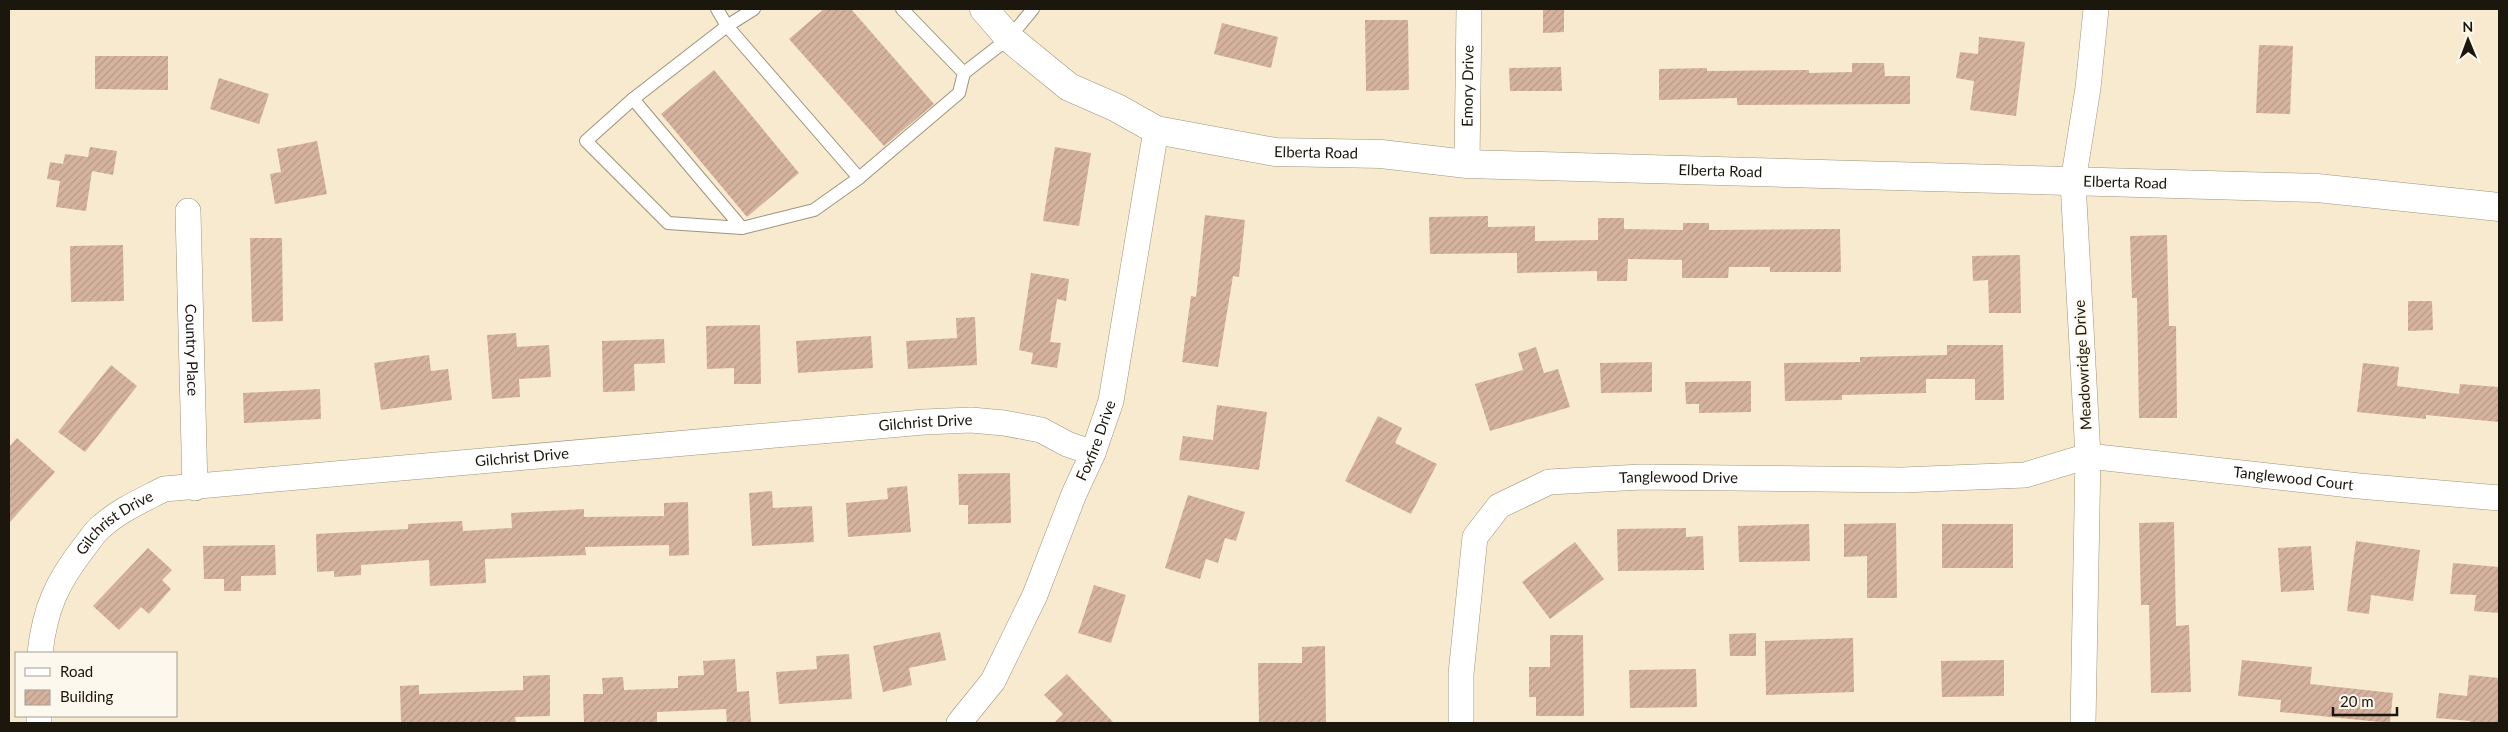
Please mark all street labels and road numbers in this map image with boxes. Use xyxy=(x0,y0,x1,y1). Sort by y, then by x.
street label: Emory Drive xyxy=(1457,45,1477,127)
street label: Elberta Road xyxy=(1274,142,1358,162)
street label: Elberta Road xyxy=(1678,160,1763,180)
street label: Elberta Road xyxy=(2083,171,2167,192)
street label: Meadowridge Drive xyxy=(2070,299,2094,431)
street label: Country Place xyxy=(182,304,203,396)
street label: Foxfire Drive xyxy=(1071,397,1119,483)
street label: Gilchrist Drive xyxy=(878,410,973,434)
street label: Gilchrist Drive xyxy=(474,443,570,470)
street label: Tanglewood Court xyxy=(2232,462,2355,493)
street label: Tanglewood Drive xyxy=(1618,467,1738,486)
street label: Gilchrist Drive xyxy=(71,486,156,558)

